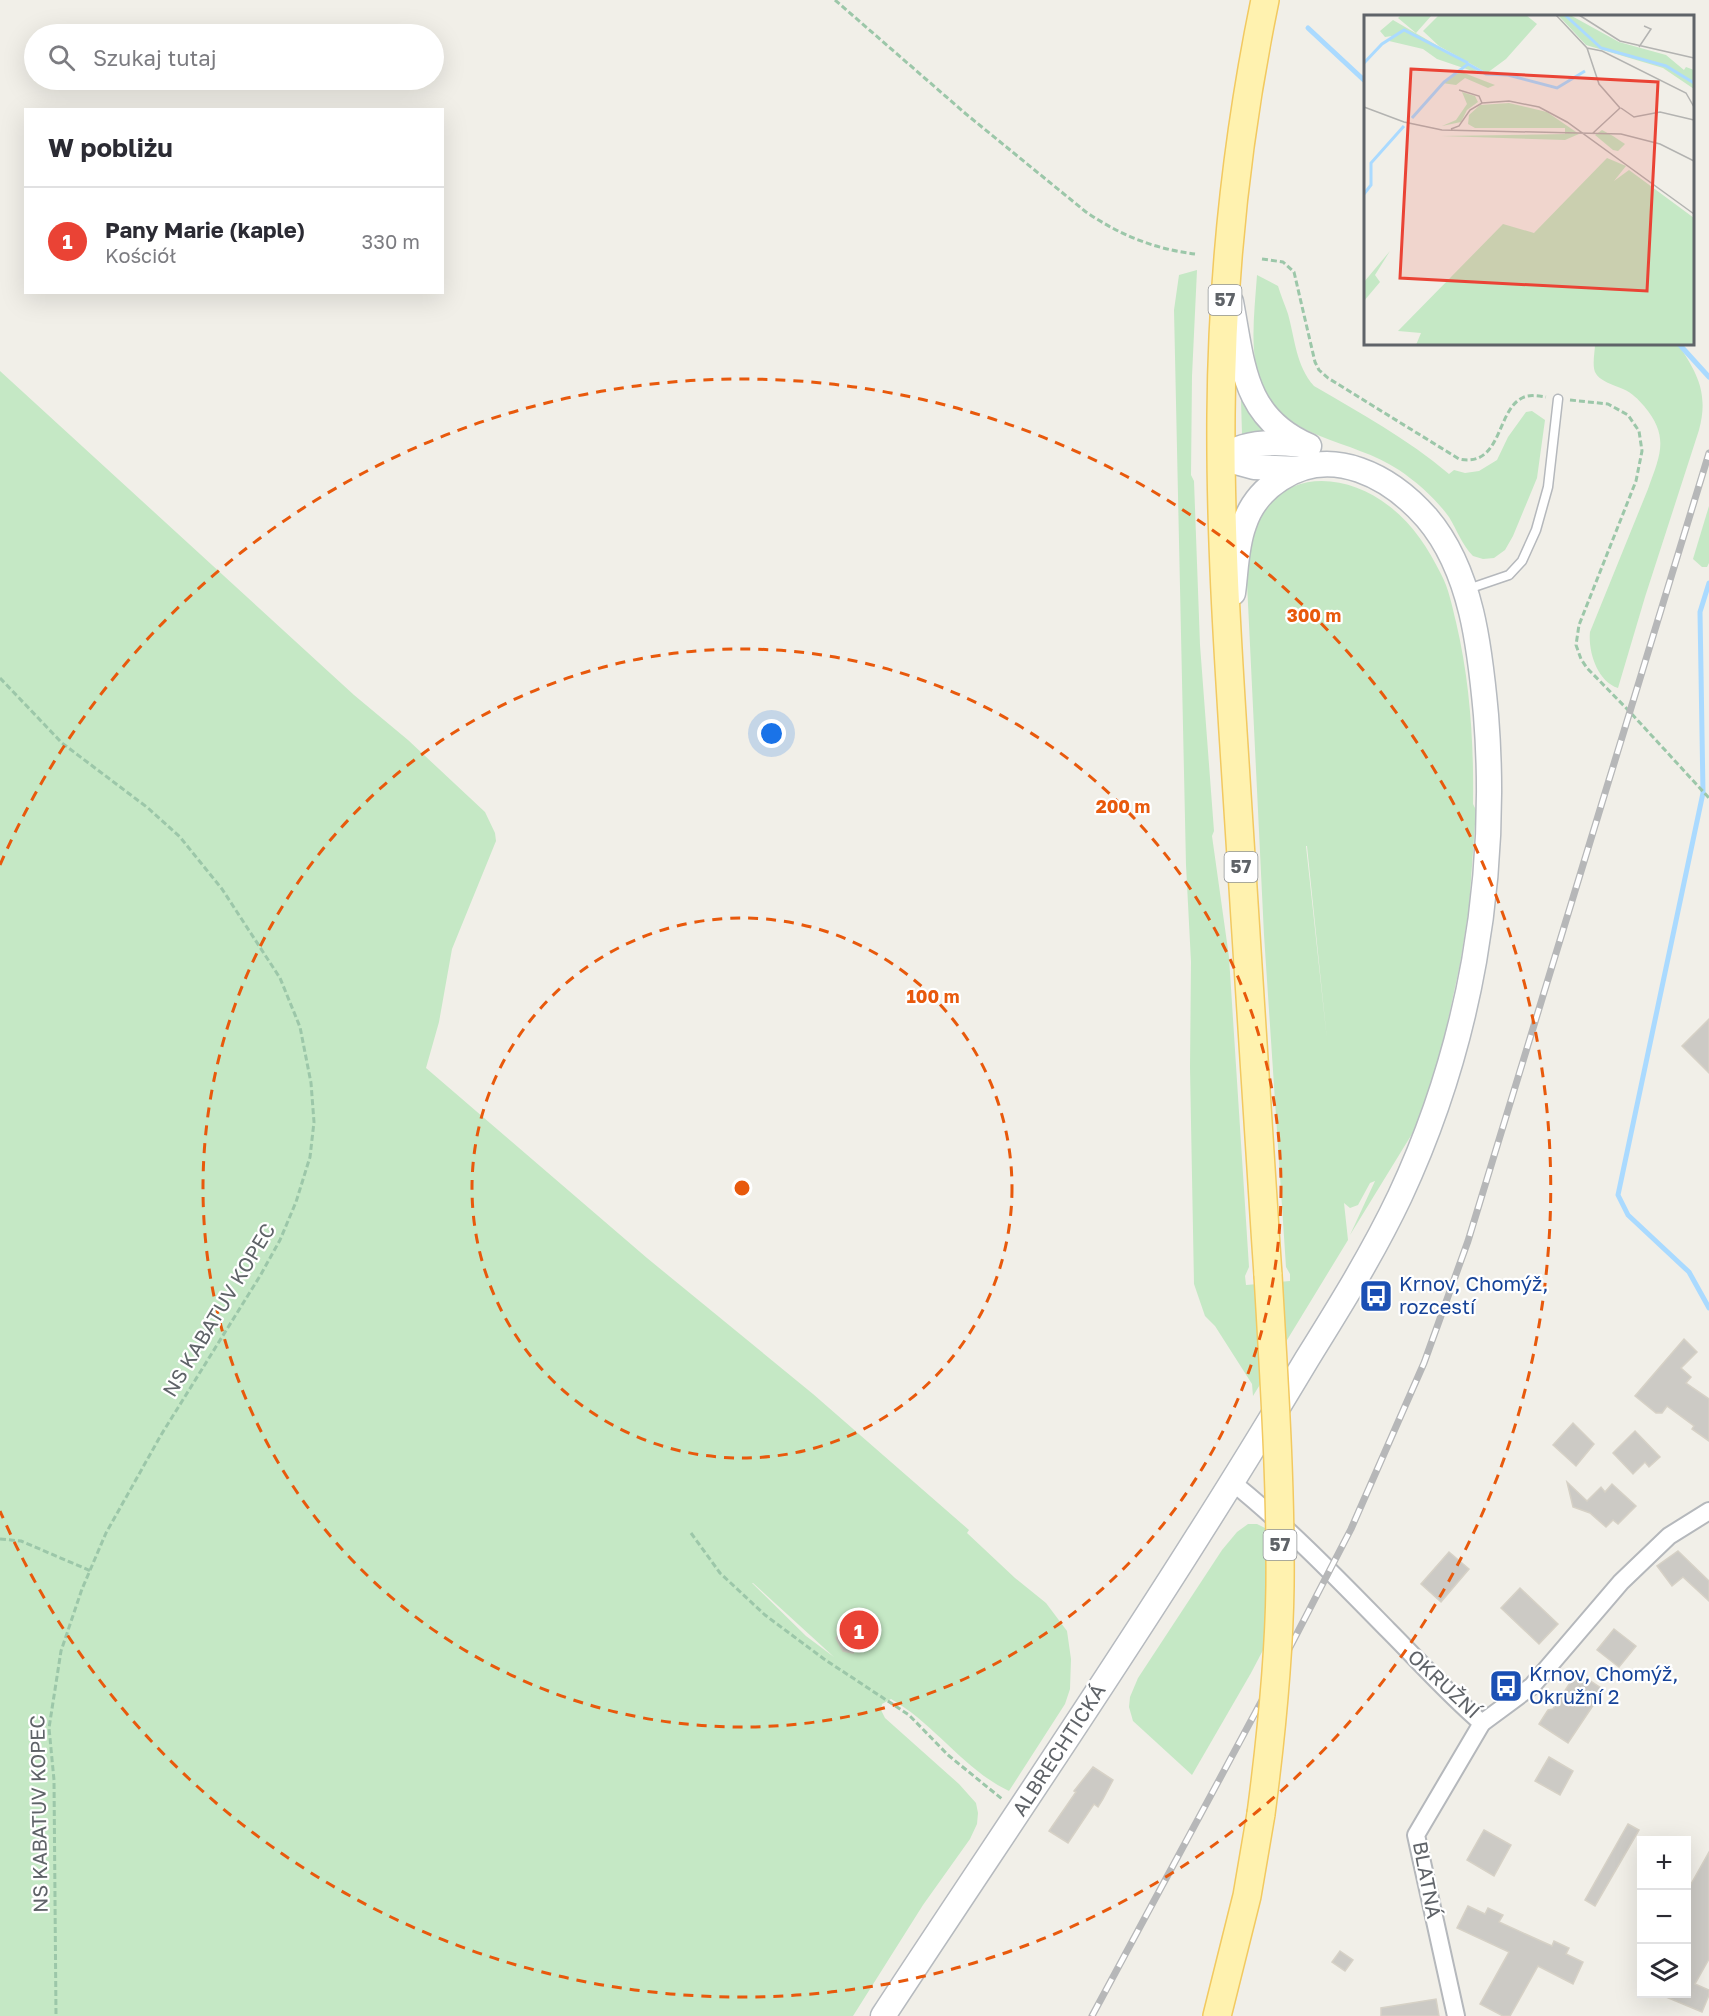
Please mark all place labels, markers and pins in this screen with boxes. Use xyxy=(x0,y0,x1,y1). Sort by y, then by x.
centre of rings xyxy=(732,1178,752,1198)
place label: Krnov, Chomýž, rozcestí xyxy=(1399,1271,1549,1318)
bus stop icon: Krnov, Chomýž, rozcestí xyxy=(1358,1278,1394,1314)
pin: 1 xyxy=(840,1608,878,1652)
place label: Krnov, Chomýž, Okružní 2 xyxy=(1529,1661,1679,1708)
bus stop icon: Krnov, Chomýž, Okružní 2 xyxy=(1488,1668,1524,1704)

